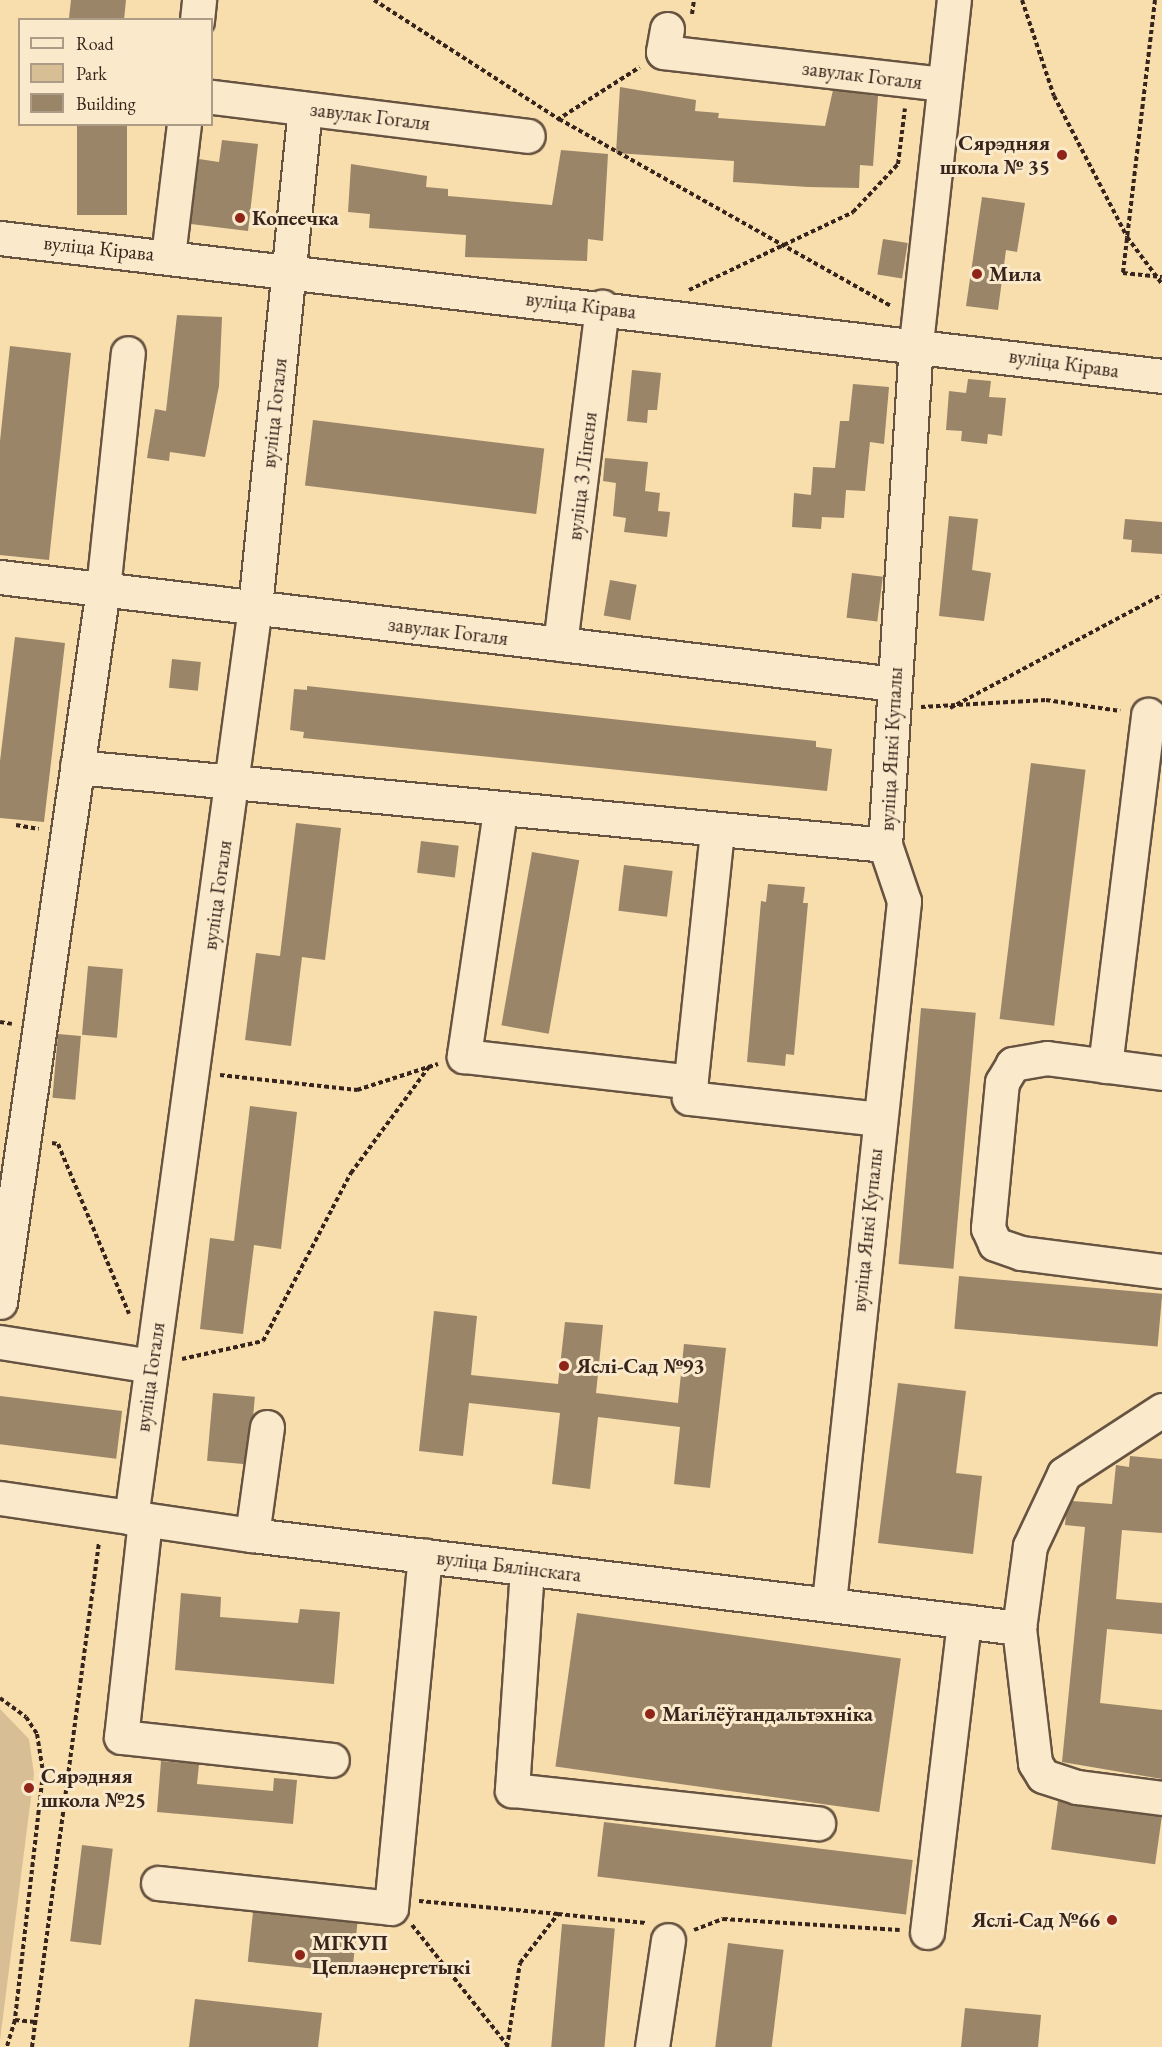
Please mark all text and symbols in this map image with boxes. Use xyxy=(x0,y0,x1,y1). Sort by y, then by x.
legend xyxy=(18,18,213,126)
text: Road xyxy=(76,32,114,55)
street label: завулак Гогаля xyxy=(800,55,924,95)
text: Park xyxy=(76,62,107,85)
text: Building xyxy=(76,92,136,115)
street label: завулак Гогаля xyxy=(308,96,432,136)
place label: Сярэдняя школа № 35 xyxy=(940,130,1050,180)
marker: Сярэдняя школа № 35 xyxy=(1055,148,1069,162)
place label: Копеечка xyxy=(252,205,339,231)
marker: Копеечка xyxy=(233,211,247,225)
street label: вуліца Кірава xyxy=(42,230,156,266)
place label: Мила xyxy=(989,261,1041,287)
marker: Мила xyxy=(970,267,984,281)
street label: вуліца Кірава xyxy=(524,286,638,324)
street label: вуліца Кірава xyxy=(1007,343,1121,383)
street label: вуліца Гогаля xyxy=(256,357,292,469)
street label: вуліца 3 Ліпеня xyxy=(562,410,602,542)
street label: завулак Гогаля xyxy=(386,611,510,651)
street label: вуліца Янкі Купалы xyxy=(874,666,908,832)
street label: вуліца Гогаля xyxy=(197,839,237,951)
street label: вуліца Янкі Купалы xyxy=(846,1147,888,1313)
street label: вуліца Гогаля xyxy=(130,1321,170,1433)
place label: Яслі-Сад №93 xyxy=(576,1353,705,1379)
marker: Яслі-Сад №93 xyxy=(557,1359,571,1373)
street label: вуліца Бялінскага xyxy=(435,1545,583,1587)
place label: Магілёўгандальтэхніка xyxy=(662,1701,873,1727)
marker: Магілёўгандальтэхніка xyxy=(643,1707,657,1721)
place label: Сярэдняя школа №25 xyxy=(41,1763,146,1813)
marker: Сярэдняя школа №25 xyxy=(22,1781,36,1795)
place label: Яслі-Сад №66 xyxy=(971,1907,1100,1933)
marker: Яслі-Сад №66 xyxy=(1105,1913,1119,1927)
place label: МГКУП Цеплаэнергетыкі xyxy=(312,1930,471,1980)
marker: МГКУП Цеплаэнергетыкі xyxy=(293,1948,307,1962)

